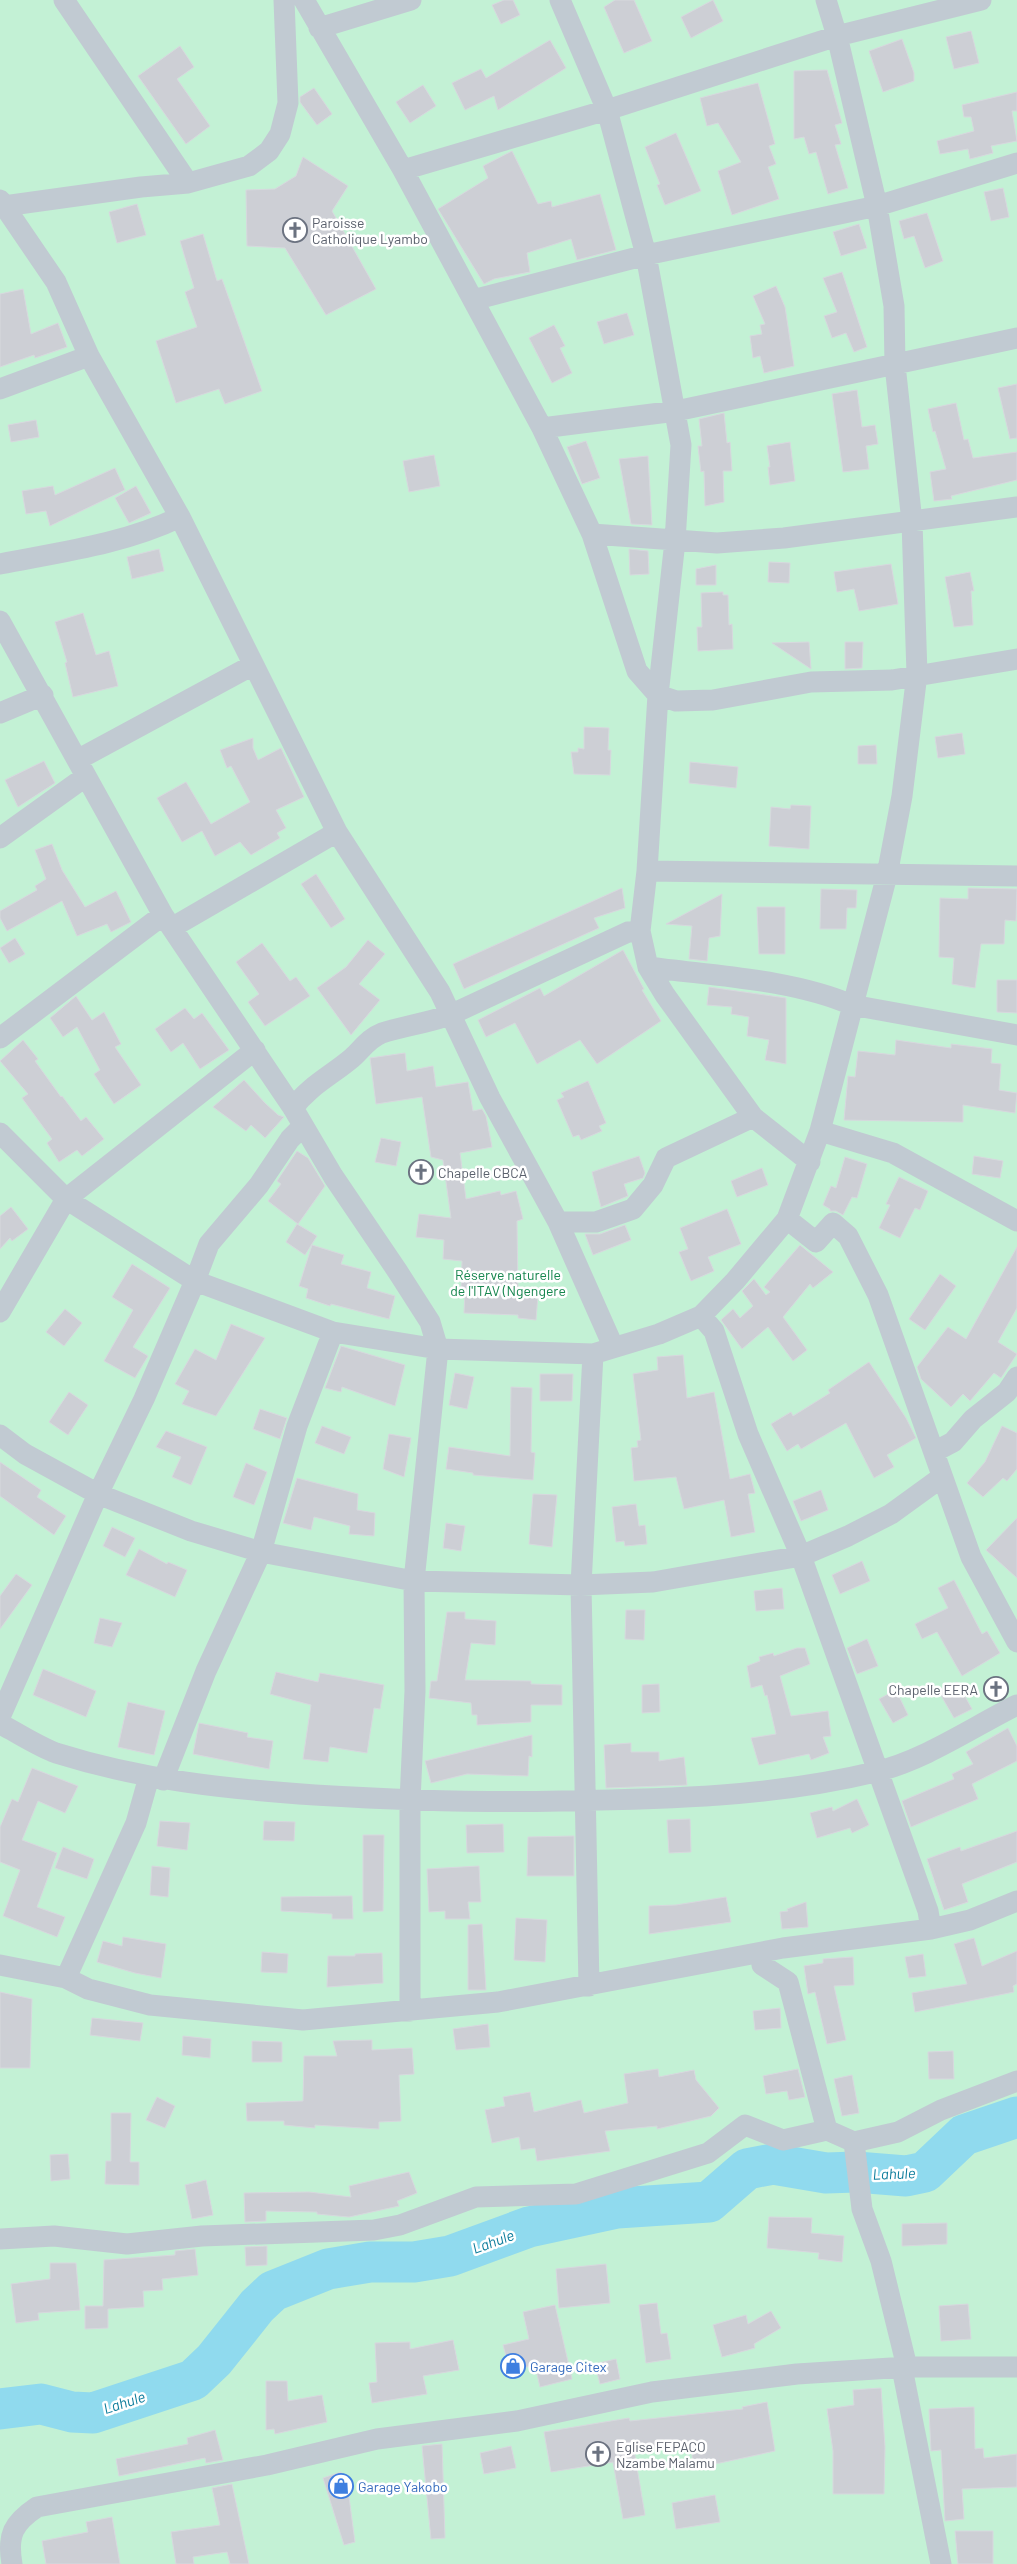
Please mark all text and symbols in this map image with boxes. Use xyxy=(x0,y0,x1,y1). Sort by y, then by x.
place label: Paroisse Catholique Lyambo xyxy=(312,214,428,247)
church icon: Paroisse Catholique Lyambo xyxy=(282,217,308,243)
church icon: Chapelle CBCA xyxy=(408,1159,434,1185)
place label: Chapelle CBCA xyxy=(438,1164,528,1181)
park label: Réserve naturelle de l'ITAV (Ngengere xyxy=(450,1266,566,1299)
church icon: Chapelle EERA xyxy=(983,1676,1009,1702)
place label: Chapelle EERA xyxy=(888,1681,978,1698)
water label: Lahule xyxy=(872,2163,916,2183)
water label: Lahule xyxy=(470,2225,516,2257)
shop icon: Garage Citex xyxy=(500,2353,526,2379)
place label: Garage Citex xyxy=(530,2358,607,2375)
water label: Lahule xyxy=(101,2387,147,2417)
place label: Eglise FEPACO Nzambe Malamu xyxy=(616,2438,715,2471)
church icon: Eglise FEPACO Nzambe Malamu xyxy=(585,2441,611,2467)
shop icon: Garage Yakobo xyxy=(328,2473,354,2499)
place label: Garage Yakobo xyxy=(358,2478,448,2495)

